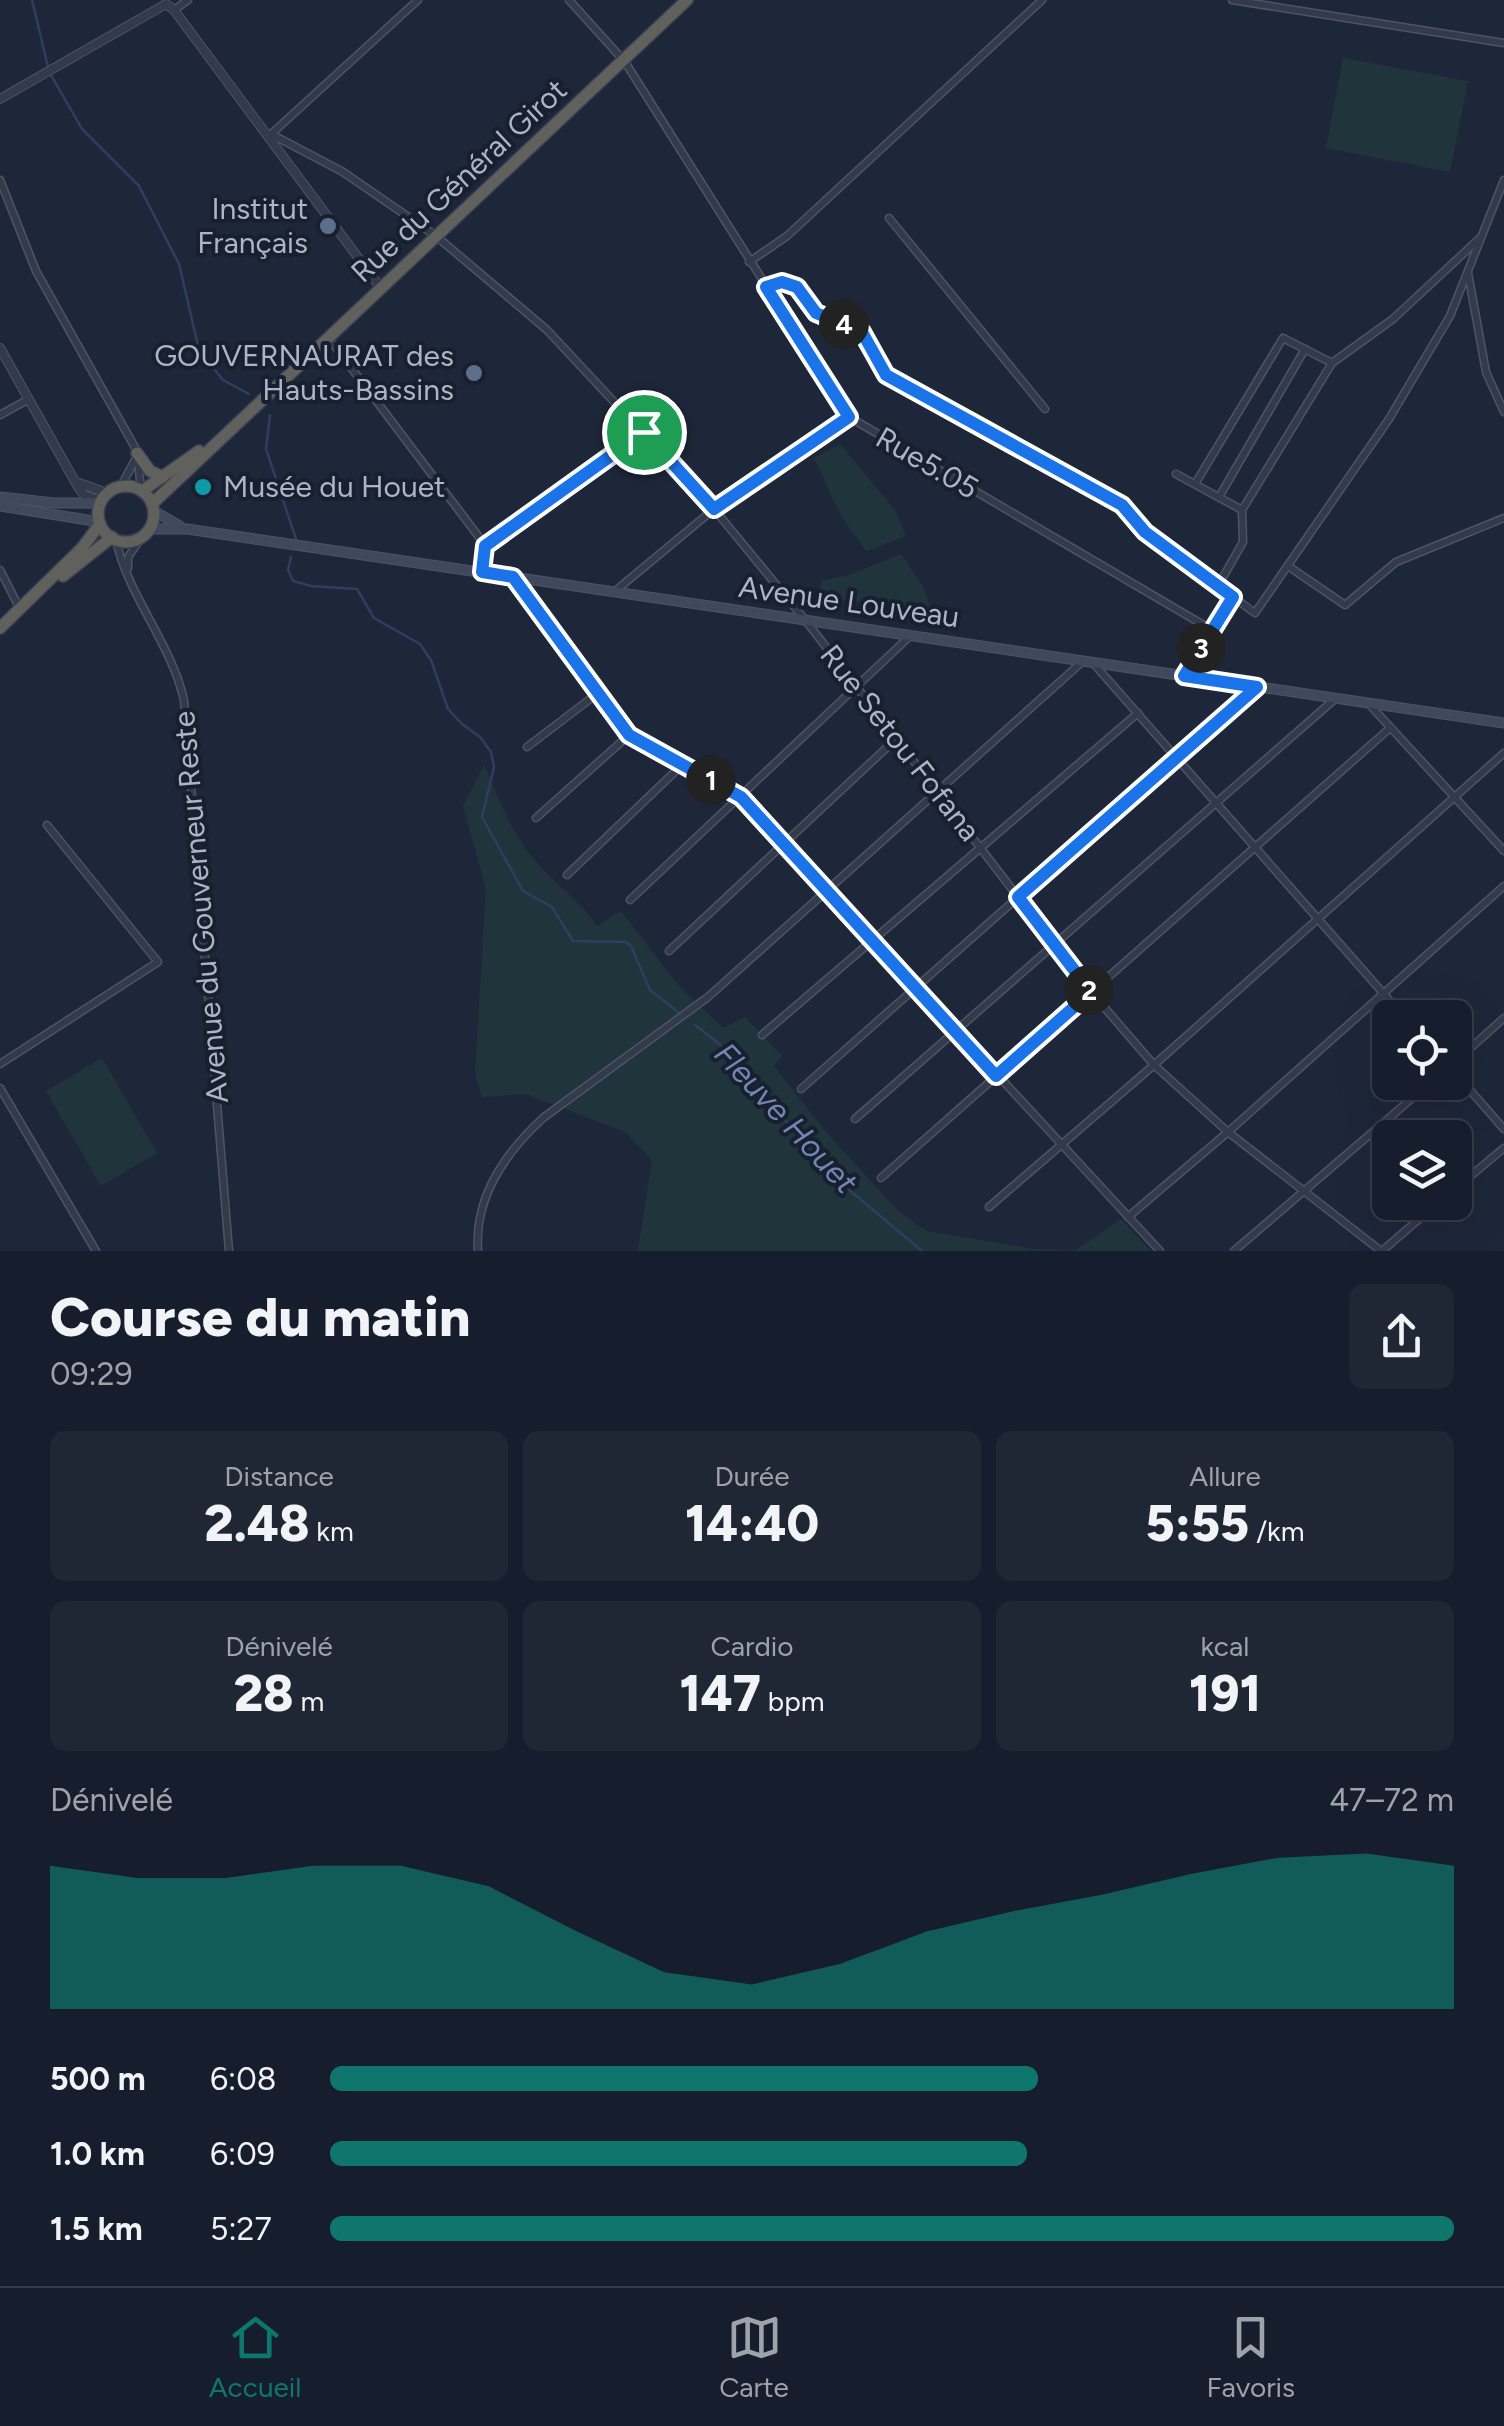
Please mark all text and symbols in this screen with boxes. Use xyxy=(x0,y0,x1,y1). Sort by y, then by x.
street label: Rue du Général Girot xyxy=(343,71,574,290)
place label: Institut Français xyxy=(197,190,308,261)
marker: Institut Français xyxy=(317,215,339,237)
pin: 4 xyxy=(819,299,869,349)
text: 4 xyxy=(835,307,853,341)
place label: GOUVERNAURAT des Hauts-Bassins xyxy=(154,337,454,408)
marker: GOUVERNAURAT des Hauts-Bassins xyxy=(463,362,485,384)
pin xyxy=(602,390,687,475)
icon: arrive xyxy=(617,405,672,460)
street label: Rue5.05 xyxy=(870,419,985,507)
place label: Musée du Houet xyxy=(223,468,445,505)
marker: Musée du Houet xyxy=(192,476,214,498)
street label: Avenue Louveau xyxy=(736,568,962,635)
pin: 3 xyxy=(1176,623,1226,673)
text: 3 xyxy=(1193,631,1209,665)
street label: Rue Setou Fofana xyxy=(812,637,988,848)
street label: Avenue du Gouverneur Reste xyxy=(165,709,236,1105)
pin: 1 xyxy=(686,755,736,805)
text: 1 xyxy=(705,763,717,797)
pin: 2 xyxy=(1064,965,1114,1015)
text: 2 xyxy=(1081,973,1097,1007)
map controls xyxy=(1372,1000,1472,1220)
button: locate xyxy=(1372,1000,1472,1100)
water label: Fleuve Houet xyxy=(707,1035,866,1202)
button: layers xyxy=(1372,1120,1472,1220)
text: Course du matin xyxy=(50,1284,470,1350)
button: share xyxy=(1349,1284,1454,1389)
text: 09:29 xyxy=(50,1355,133,1393)
text: Distance xyxy=(224,1459,334,1493)
text: Durée xyxy=(715,1459,789,1493)
text: Allure xyxy=(1189,1459,1261,1493)
text: 2.48 xyxy=(204,1493,309,1554)
text: 14:40 xyxy=(685,1493,819,1554)
text: 5:55 xyxy=(1145,1493,1249,1554)
text: km xyxy=(309,1514,354,1548)
text: /km xyxy=(1249,1514,1305,1548)
text: Dénivelé xyxy=(225,1629,333,1663)
text: Cardio xyxy=(710,1629,794,1663)
text: kcal xyxy=(1201,1629,1249,1663)
text: 28 xyxy=(234,1663,294,1724)
text: 147 xyxy=(679,1663,761,1724)
text: 191 xyxy=(1189,1663,1261,1724)
text: m xyxy=(294,1684,324,1718)
text: bpm xyxy=(761,1684,825,1718)
text: Dénivelé xyxy=(50,1781,173,1819)
text: 47–72 m xyxy=(1329,1781,1454,1819)
text: 500 m xyxy=(50,2060,146,2098)
text: 6:08 xyxy=(210,2060,276,2098)
text: 1.0 km xyxy=(50,2135,145,2173)
text: 6:09 xyxy=(210,2135,275,2173)
text: 1.5 km xyxy=(50,2210,143,2248)
text: 5:27 xyxy=(210,2210,272,2248)
tab: Accueil xyxy=(209,2310,301,2404)
tab: Carte xyxy=(719,2310,789,2404)
tab: Favoris xyxy=(1207,2310,1295,2404)

